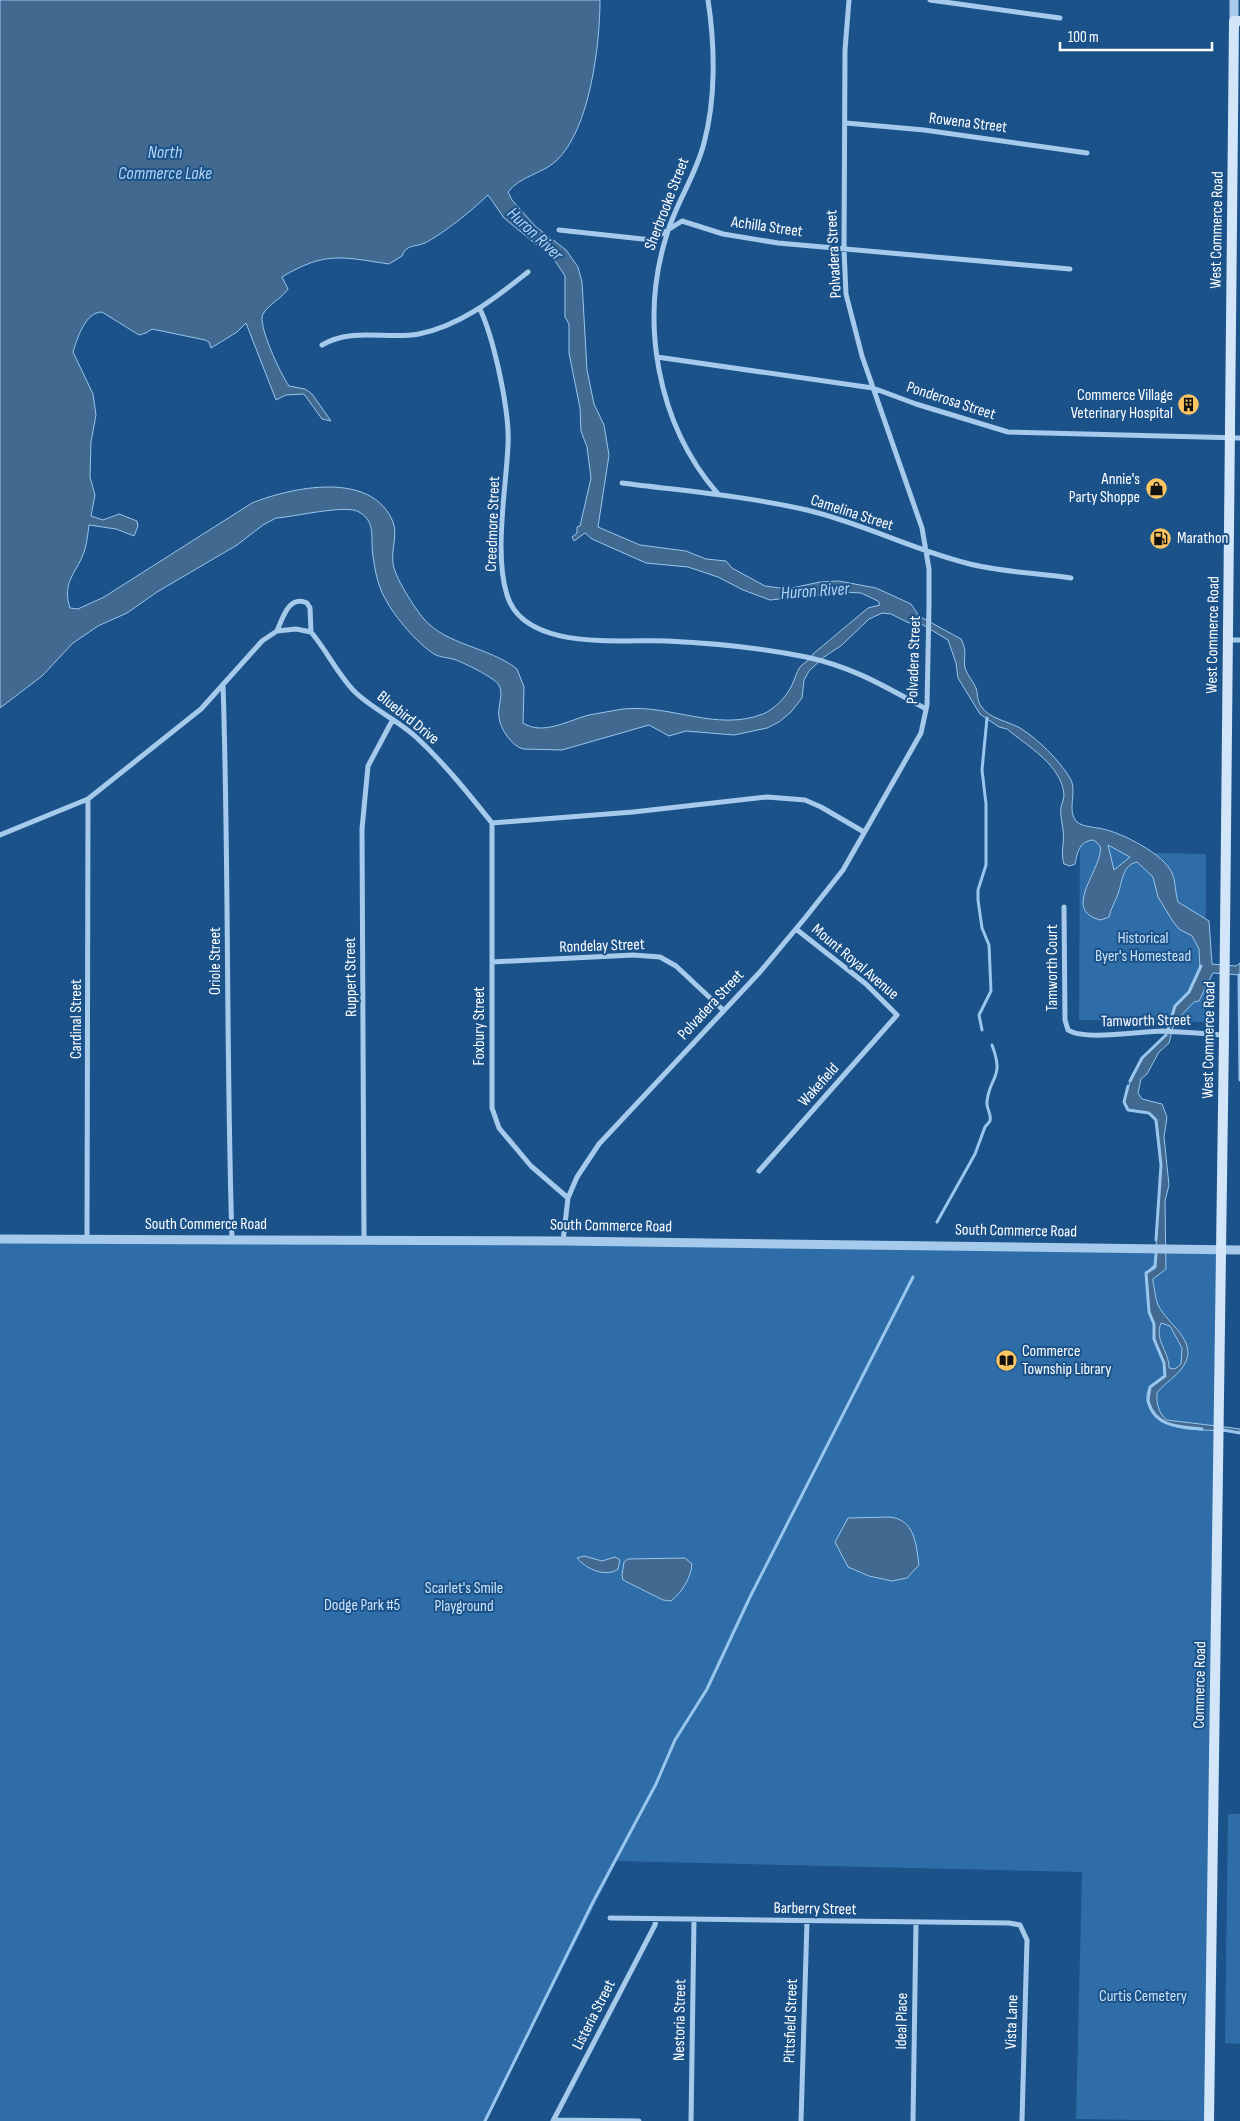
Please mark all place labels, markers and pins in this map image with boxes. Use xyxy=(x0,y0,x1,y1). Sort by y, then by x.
place label: Commerce Village Veterinary Hospital xyxy=(1071,386,1173,423)
building icon: Commerce Village Veterinary Hospital xyxy=(1177,392,1201,416)
place label: Annie's Party Shoppe xyxy=(1069,470,1140,507)
shop icon: Annie's Party Shoppe xyxy=(1144,476,1168,500)
fuel station icon: Marathon xyxy=(1149,526,1173,550)
place label: Marathon xyxy=(1177,529,1228,548)
place label: Commerce Township Library xyxy=(1022,1342,1112,1379)
library icon: Commerce Township Library xyxy=(994,1348,1018,1372)

